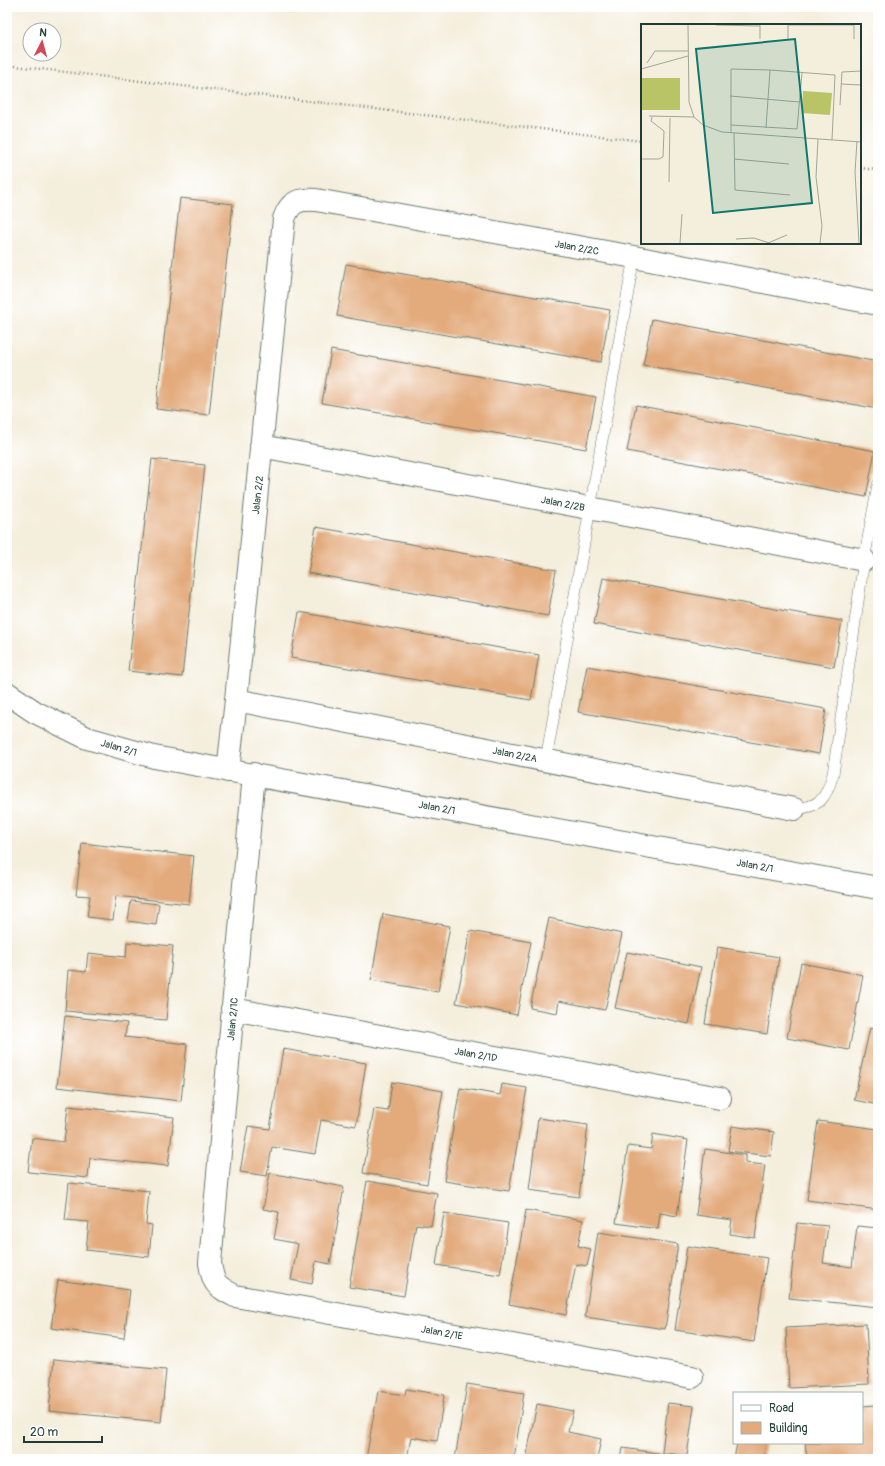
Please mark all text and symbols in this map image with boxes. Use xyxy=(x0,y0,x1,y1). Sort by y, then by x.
north arrow xyxy=(22,22,62,62)
inset map xyxy=(641,24,861,244)
text: N xyxy=(39,26,48,39)
street label: Jalan 2/2C xyxy=(554,238,600,258)
street label: Jalan 2/2 xyxy=(250,475,266,515)
street label: Jalan 2/2B xyxy=(540,494,586,514)
street label: Jalan 2/1 xyxy=(99,737,138,759)
street label: Jalan 2/2A xyxy=(491,745,539,765)
street label: Jalan 2/1 xyxy=(418,799,456,817)
street label: Jalan 2/1 xyxy=(736,857,774,875)
street label: Jalan 2/1C xyxy=(225,997,241,1041)
street label: Jalan 2/1D xyxy=(453,1045,498,1065)
street label: Jalan 2/1E xyxy=(420,1323,464,1343)
legend xyxy=(733,1392,863,1444)
text: Road xyxy=(769,1401,794,1416)
scale bar xyxy=(24,1418,102,1444)
text: Building xyxy=(769,1421,808,1436)
text: 20 m xyxy=(30,1425,59,1440)

